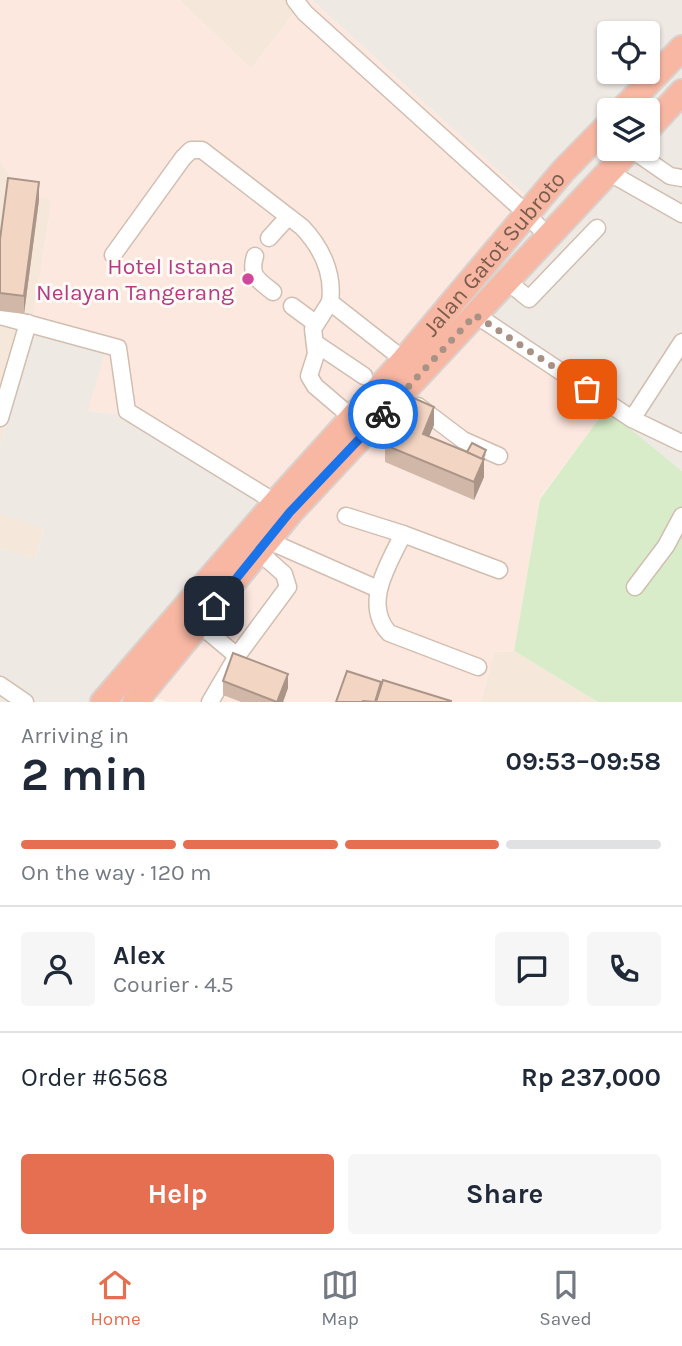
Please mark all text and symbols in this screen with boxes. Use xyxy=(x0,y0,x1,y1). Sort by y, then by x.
map controls xyxy=(597,21,660,161)
button: locate xyxy=(597,21,660,84)
button: layers xyxy=(597,98,660,161)
street label: Jalan Gatot Subroto xyxy=(417,165,571,341)
place label: Hotel Istana Nelayan Tangerang xyxy=(36,253,234,306)
marker: Hotel Istana Nelayan Tangerang xyxy=(240,271,256,287)
pin xyxy=(557,359,617,419)
icon: bag xyxy=(568,370,606,408)
courier xyxy=(348,379,418,449)
icon: bike xyxy=(364,395,402,433)
pin xyxy=(184,576,244,636)
icon: home xyxy=(195,587,233,625)
text: Arriving in xyxy=(21,722,129,749)
text: 09:53–09:58 xyxy=(505,746,661,777)
text: 2 min xyxy=(21,748,148,802)
text: On the way · 120 m xyxy=(21,859,212,886)
button: person xyxy=(21,932,95,1006)
button: chat xyxy=(495,932,569,1006)
button: phone xyxy=(587,932,661,1006)
text: Alex xyxy=(113,940,165,971)
text: Courier · 4.5 xyxy=(113,971,234,998)
text: Order #6568 xyxy=(21,1062,168,1093)
text: Rp 237,000 xyxy=(521,1062,661,1093)
button: Help xyxy=(21,1154,334,1234)
button: Share xyxy=(348,1154,661,1234)
tab: Home xyxy=(90,1266,141,1330)
tab: Map xyxy=(321,1266,359,1330)
tab: Saved xyxy=(539,1266,592,1330)

